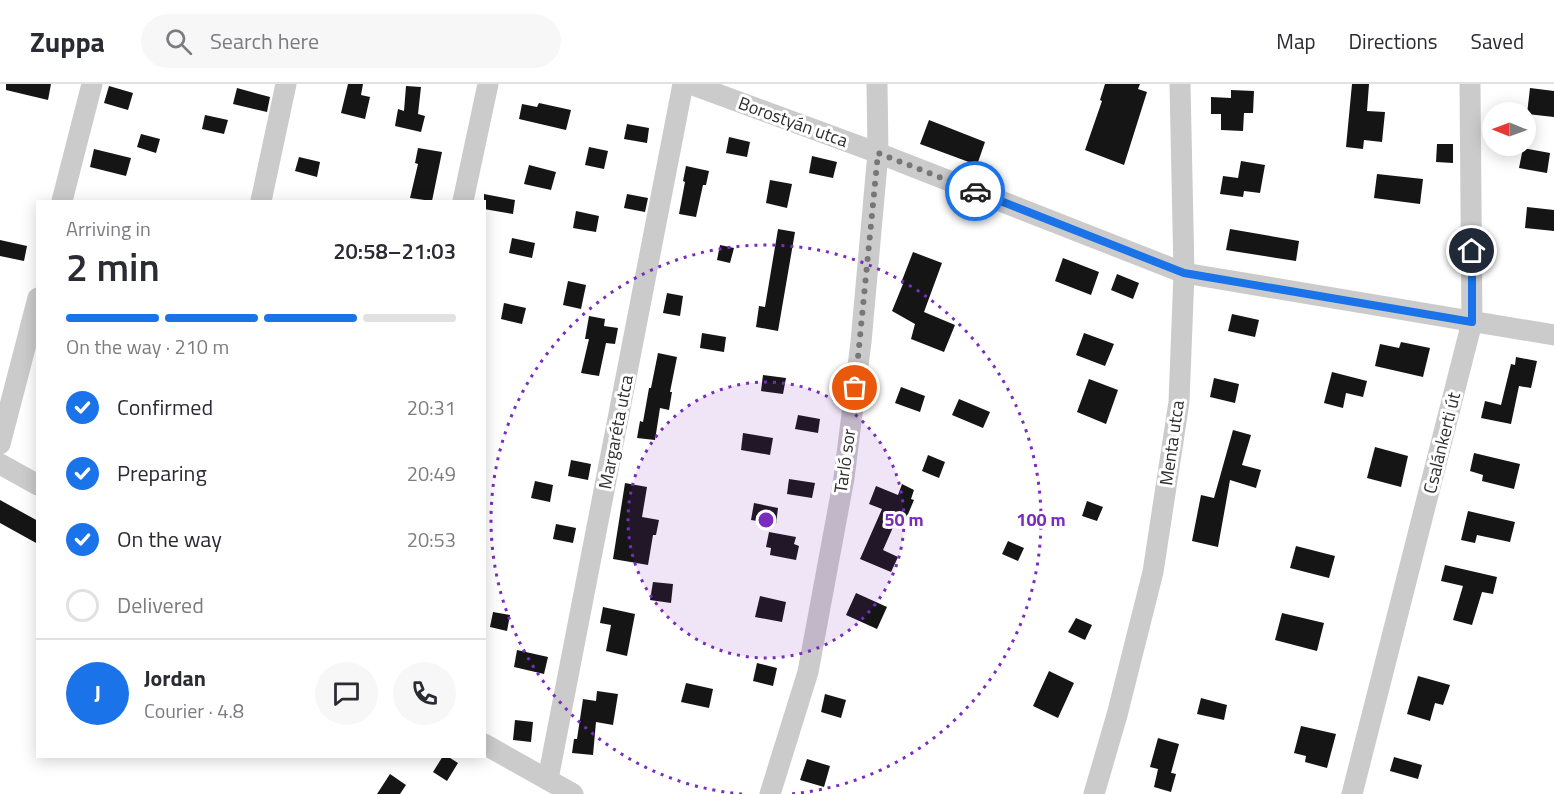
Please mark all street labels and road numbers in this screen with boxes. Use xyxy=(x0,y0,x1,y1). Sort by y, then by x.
street label: Borostyán utca xyxy=(735,89,852,154)
street label: Margaréta utca xyxy=(591,373,640,491)
street label: Csalánkerti út xyxy=(1416,389,1467,497)
street label: Menta utca xyxy=(1152,399,1191,487)
street label: Tarló sor xyxy=(827,427,862,495)

